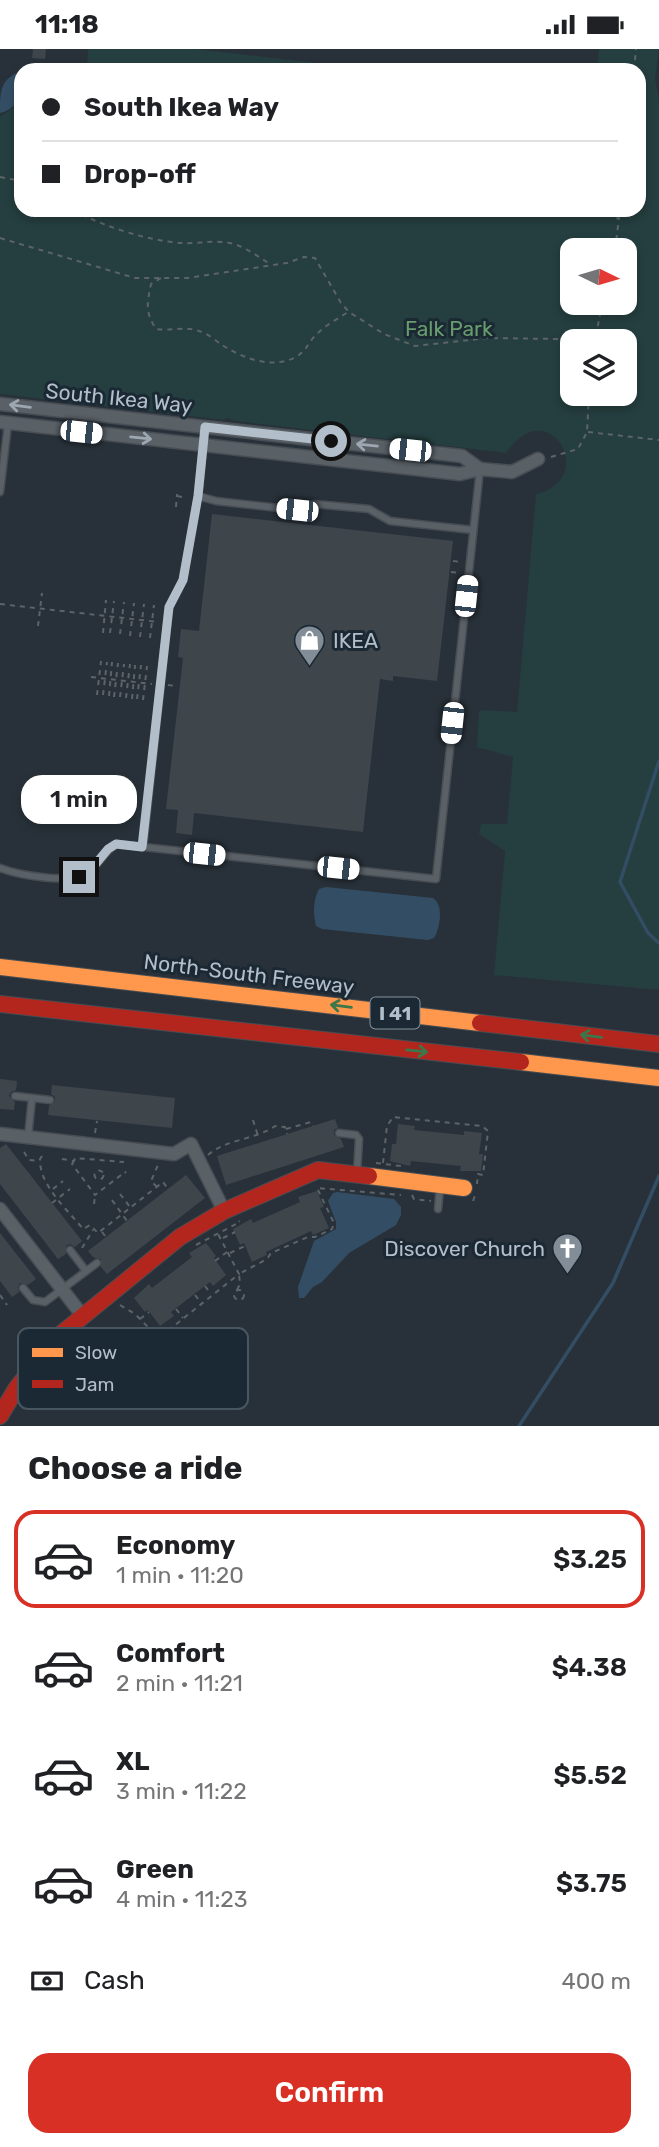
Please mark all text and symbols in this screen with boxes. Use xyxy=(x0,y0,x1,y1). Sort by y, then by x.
text: 11:18 xyxy=(35,9,99,40)
text: South Ikea Way xyxy=(84,92,279,123)
text: Drop-off xyxy=(84,159,196,190)
north arrow xyxy=(560,238,637,315)
map controls xyxy=(560,238,637,406)
park label: Falk Park xyxy=(405,316,493,341)
button: layers xyxy=(560,329,637,406)
street label: South Ikea Way xyxy=(44,378,194,418)
one-way arrow xyxy=(9,400,31,413)
car xyxy=(60,419,103,445)
route start xyxy=(315,425,347,457)
one-way arrow xyxy=(129,432,152,445)
car xyxy=(389,437,432,463)
one-way arrow xyxy=(357,439,379,452)
car xyxy=(276,497,319,523)
car xyxy=(454,574,479,618)
shop icon: IKEA xyxy=(293,623,327,667)
place label: IKEA xyxy=(333,628,378,653)
car xyxy=(440,701,465,745)
callout: 1 min xyxy=(21,775,137,825)
text: 1 min xyxy=(50,785,108,813)
car xyxy=(183,841,226,867)
car xyxy=(317,855,360,881)
route end xyxy=(63,861,95,893)
street label: North-South Freeway xyxy=(142,949,356,999)
road number: I 41 xyxy=(370,997,420,1029)
one-way arrow xyxy=(330,1000,353,1013)
one-way arrow xyxy=(580,1029,603,1042)
one-way arrow xyxy=(406,1045,428,1058)
church icon: Discover Church xyxy=(551,1231,585,1275)
place label: Discover Church xyxy=(384,1236,545,1261)
legend xyxy=(18,1328,248,1409)
text: Slow xyxy=(75,1341,117,1364)
text: Jam xyxy=(75,1373,114,1396)
text: Choose a ride xyxy=(28,1449,242,1487)
icon: car xyxy=(32,1528,95,1591)
text: Economy xyxy=(116,1530,235,1561)
text: $3.25 xyxy=(553,1544,627,1575)
text: 1 min · 11:20 xyxy=(116,1561,244,1589)
icon: car xyxy=(32,1636,95,1699)
text: Comfort xyxy=(116,1638,225,1669)
text: $4.38 xyxy=(552,1652,627,1683)
text: 2 min · 11:21 xyxy=(116,1669,243,1697)
icon: car xyxy=(32,1744,95,1807)
text: XL xyxy=(116,1746,149,1777)
text: $5.52 xyxy=(554,1760,627,1791)
text: 3 min · 11:22 xyxy=(116,1777,247,1805)
icon: car xyxy=(32,1852,95,1915)
text: Green xyxy=(116,1854,194,1885)
text: $3.75 xyxy=(556,1868,627,1899)
text: 4 min · 11:23 xyxy=(116,1885,248,1913)
icon: cash xyxy=(28,1962,66,2000)
text: Cash xyxy=(84,1965,145,1996)
text: 400 m xyxy=(561,1967,631,1995)
button: Confirm xyxy=(28,2053,631,2133)

